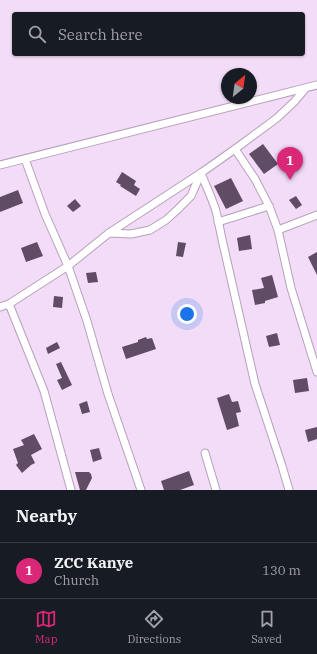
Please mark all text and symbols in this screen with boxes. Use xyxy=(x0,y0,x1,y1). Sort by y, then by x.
search box xyxy=(12,12,305,56)
icon: search xyxy=(26,23,48,45)
text: Search here xyxy=(58,25,143,44)
north arrow xyxy=(221,68,257,104)
pin: 1 xyxy=(277,147,303,180)
your location xyxy=(177,304,197,324)
text: Nearby xyxy=(16,505,77,527)
text: ZCC Kanye xyxy=(54,553,133,572)
text: 1 xyxy=(25,562,33,579)
text: 130 m xyxy=(262,562,301,579)
text: Church xyxy=(54,572,99,589)
tab: Map xyxy=(35,608,57,646)
tab: Directions xyxy=(127,608,181,646)
tab: Saved xyxy=(251,608,282,646)

